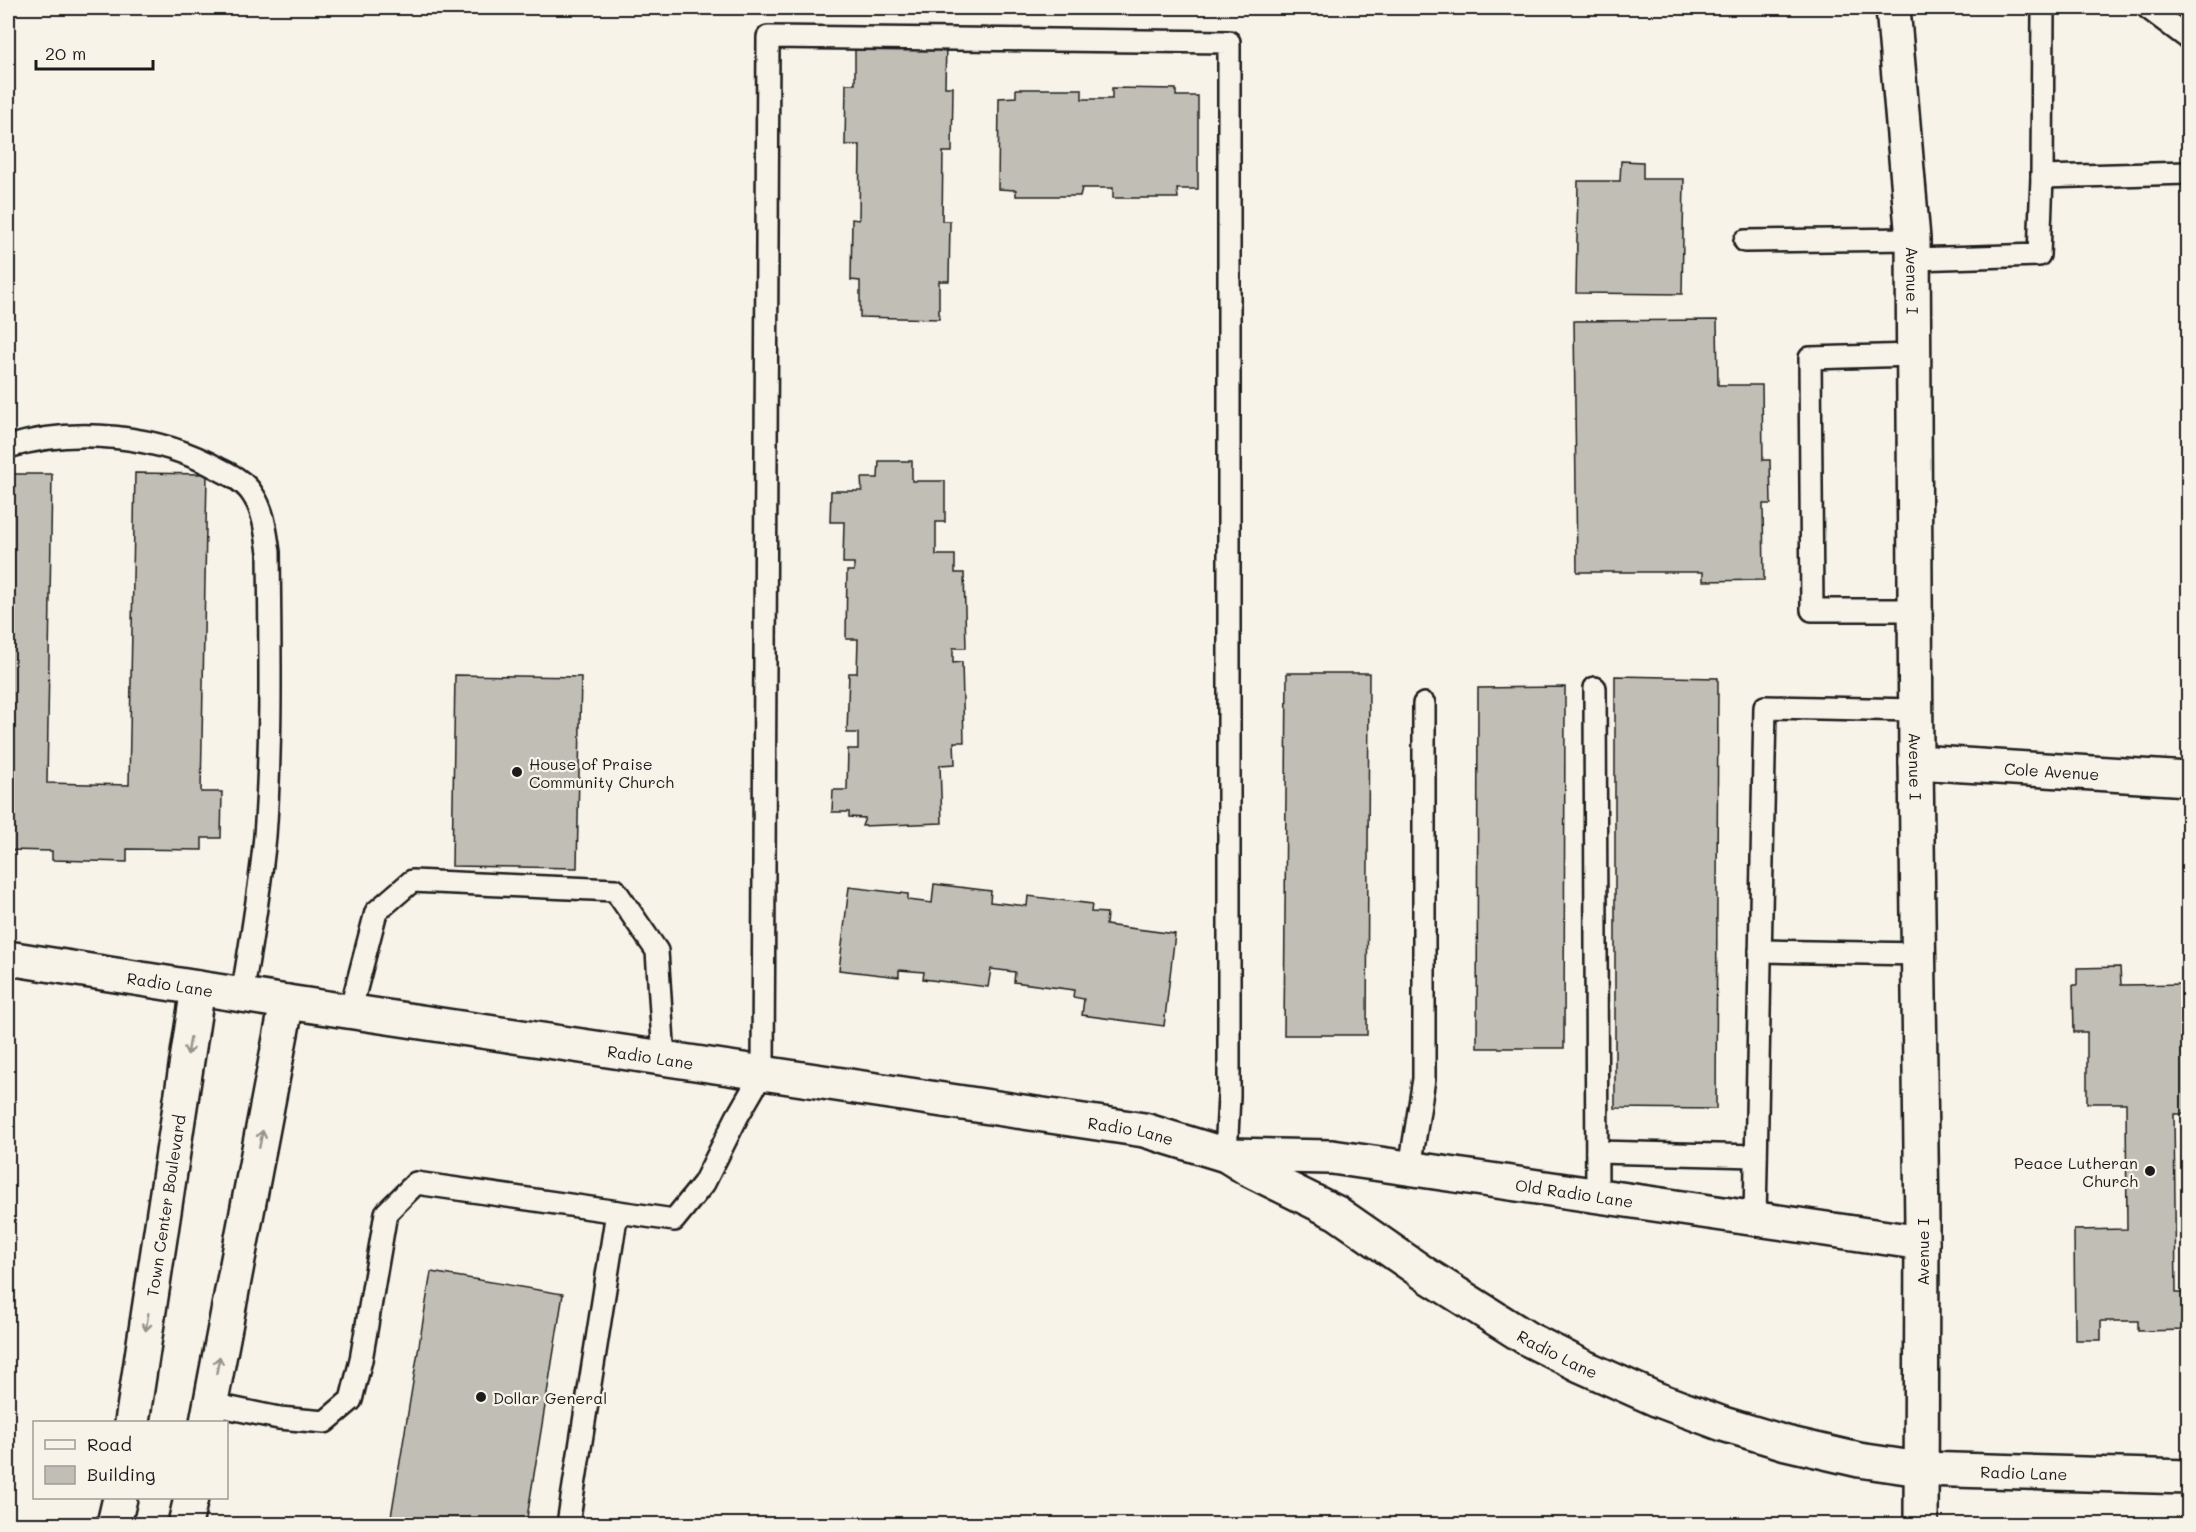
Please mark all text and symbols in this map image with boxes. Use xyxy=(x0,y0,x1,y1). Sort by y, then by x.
scale bar xyxy=(36,33,153,71)
text: 20 m xyxy=(45,41,86,65)
street label: Avenue I xyxy=(1903,246,1924,314)
street label: Avenue I xyxy=(1905,732,1927,800)
place label: House of Praise Community Church xyxy=(529,753,674,792)
street label: Cole Avenue xyxy=(2003,757,2100,784)
marker: House of Praise Community Church xyxy=(510,765,524,779)
street label: Radio Lane xyxy=(125,966,215,1001)
one-way arrow xyxy=(184,1036,195,1056)
street label: Radio Lane xyxy=(606,1039,695,1073)
street label: Radio Lane xyxy=(1087,1111,1176,1149)
street label: Town Center Boulevard xyxy=(141,1113,189,1298)
one-way arrow xyxy=(256,1130,267,1149)
place label: Peace Lutheran Church xyxy=(2014,1152,2138,1191)
marker: Peace Lutheran Church xyxy=(2143,1164,2157,1178)
street label: Old Radio Lane xyxy=(1514,1173,1635,1211)
street label: Avenue I xyxy=(1912,1218,1933,1286)
one-way arrow xyxy=(142,1312,153,1331)
street label: Radio Lane xyxy=(1514,1325,1601,1382)
one-way arrow xyxy=(213,1356,224,1375)
place label: Dollar General xyxy=(493,1387,607,1408)
marker: Dollar General xyxy=(474,1390,488,1404)
legend xyxy=(33,1421,228,1499)
text: Road xyxy=(87,1432,132,1456)
street label: Radio Lane xyxy=(1980,1460,2068,1484)
text: Building xyxy=(87,1462,155,1486)

